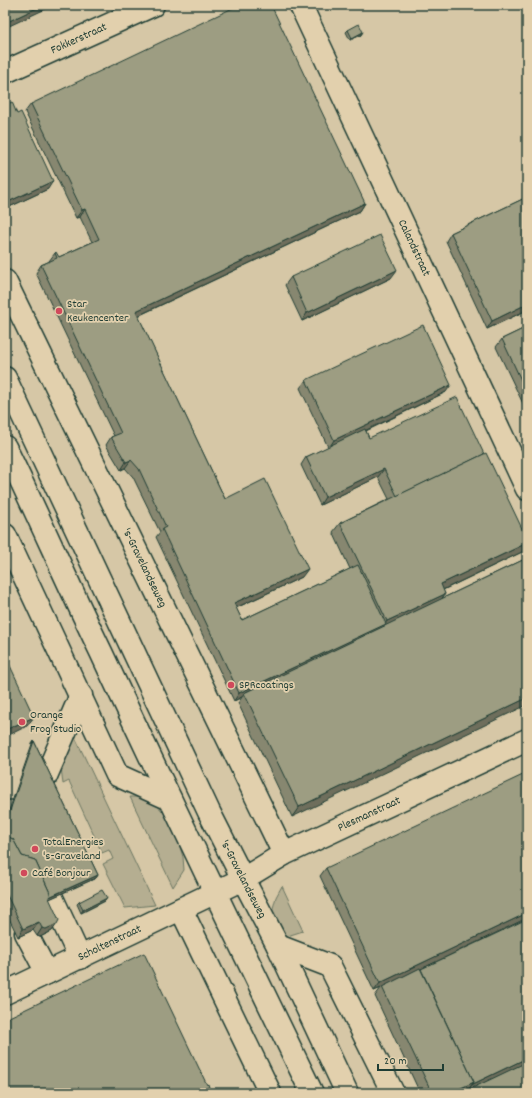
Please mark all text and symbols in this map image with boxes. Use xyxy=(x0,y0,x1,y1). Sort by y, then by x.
street label: Fokkerstraat xyxy=(48,18,110,59)
street label: Calandstraat xyxy=(394,217,435,280)
place label: Star Keukencenter xyxy=(67,296,129,327)
marker: Star Keukencenter xyxy=(54,306,64,316)
street label: 's-Gravelandseweg xyxy=(118,525,171,610)
place label: SPRcoatings xyxy=(239,677,294,694)
marker: SPRcoatings xyxy=(226,680,236,690)
place label: Orange Frog Studio xyxy=(30,707,81,738)
marker: Orange Frog Studio xyxy=(17,717,27,727)
street label: Plesmanstraat xyxy=(335,792,404,836)
place label: TotalEnergies 's-Graveland xyxy=(43,834,103,865)
street label: 's-Gravelandseweg xyxy=(216,837,271,921)
marker: TotalEnergies 's-Graveland xyxy=(30,844,40,854)
place label: Café Bonjour xyxy=(32,865,91,882)
marker: Café Bonjour xyxy=(19,868,29,878)
street label: Scholtenstraat xyxy=(75,920,145,965)
scale bar xyxy=(378,1046,443,1072)
text: 20 m xyxy=(384,1053,407,1070)

